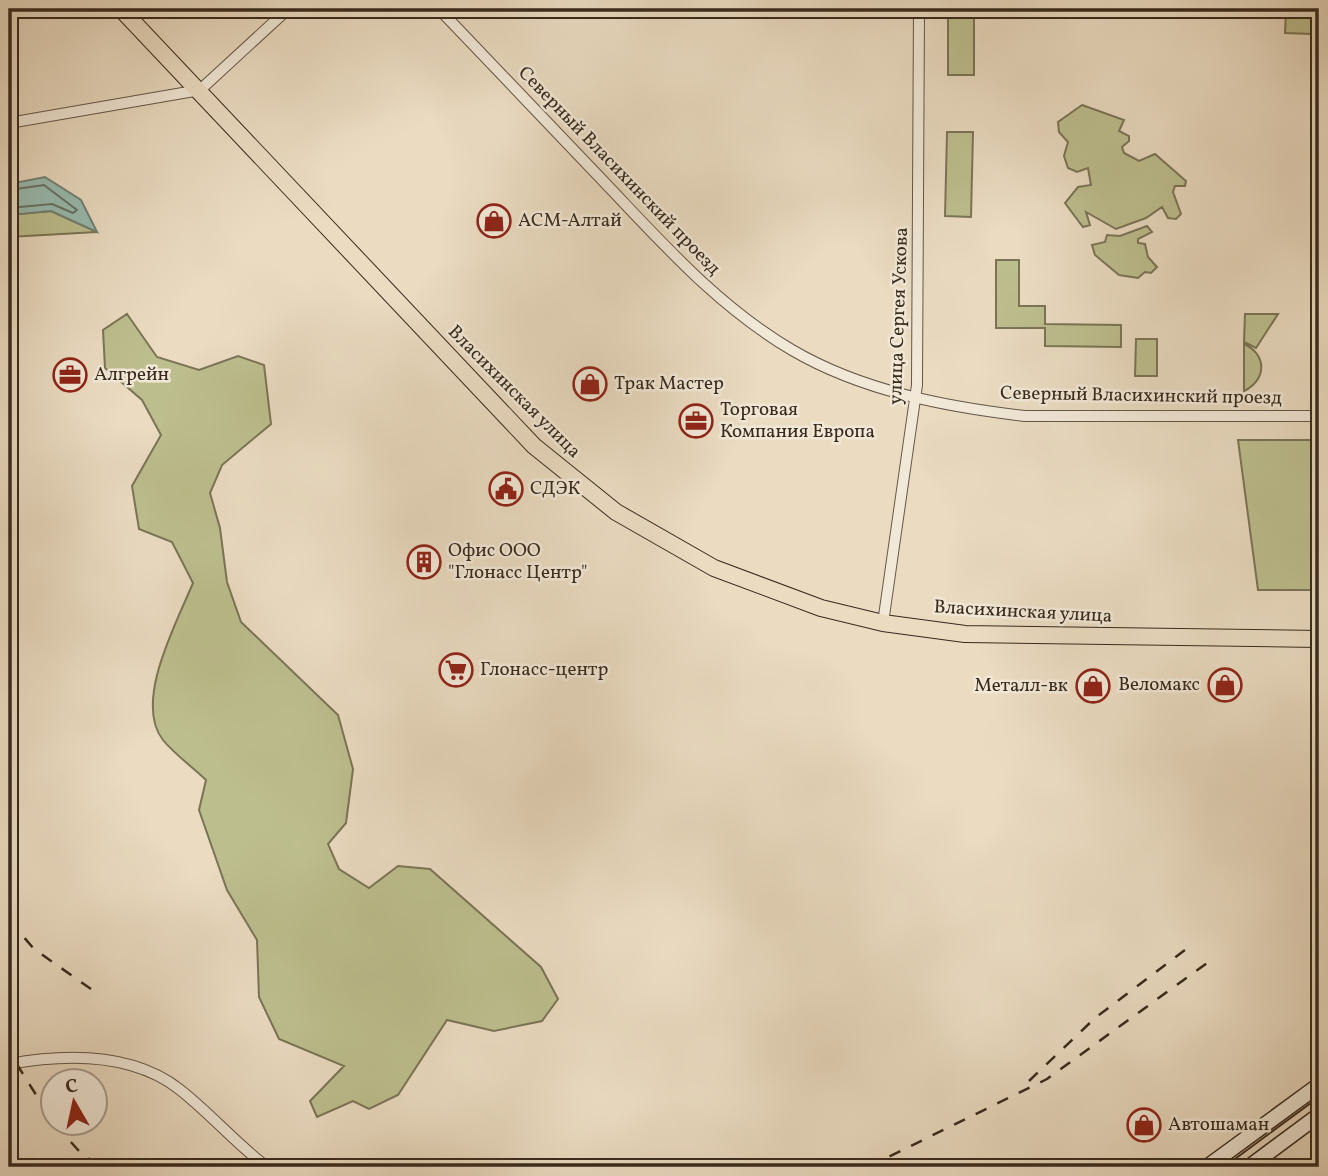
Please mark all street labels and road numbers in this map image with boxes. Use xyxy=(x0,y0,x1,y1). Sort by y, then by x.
street label: Северный Власихинский проезд xyxy=(512,61,726,282)
street label: улица Сергея Ускова xyxy=(883,227,915,405)
street label: Власихинская улица xyxy=(442,320,586,464)
street label: Северный Власихинский проезд xyxy=(1000,381,1282,411)
street label: Власихинская улица xyxy=(933,594,1113,630)

